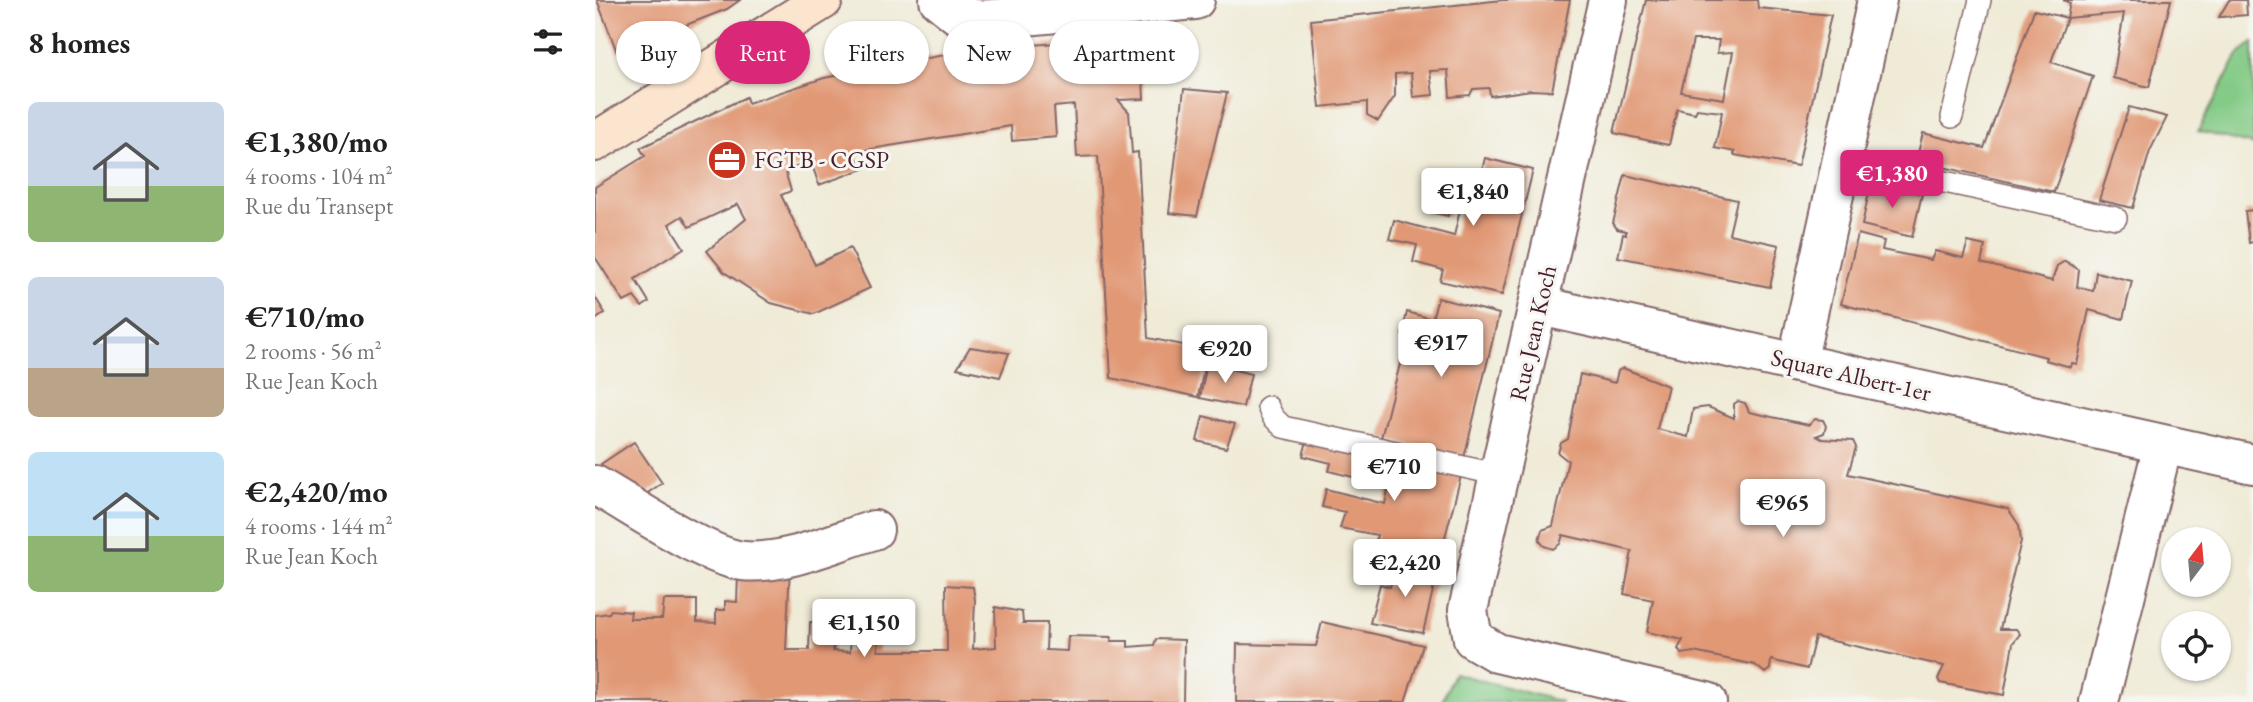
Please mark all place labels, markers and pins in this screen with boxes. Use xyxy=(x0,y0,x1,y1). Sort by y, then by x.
office icon: FGTB - CGSP xyxy=(706,139,748,181)
place label: FGTB - CGSP xyxy=(754,144,889,175)
pin: €1,380 xyxy=(1835,150,1949,210)
pin: €1,840 xyxy=(1416,168,1530,228)
pin: €917 xyxy=(1400,320,1482,379)
pin: €920 xyxy=(1184,326,1266,385)
pin: €710 xyxy=(1353,444,1435,503)
pin: €965 xyxy=(1742,480,1824,539)
pin: €2,420 xyxy=(1348,540,1462,599)
pin: €1,150 xyxy=(807,600,921,659)

